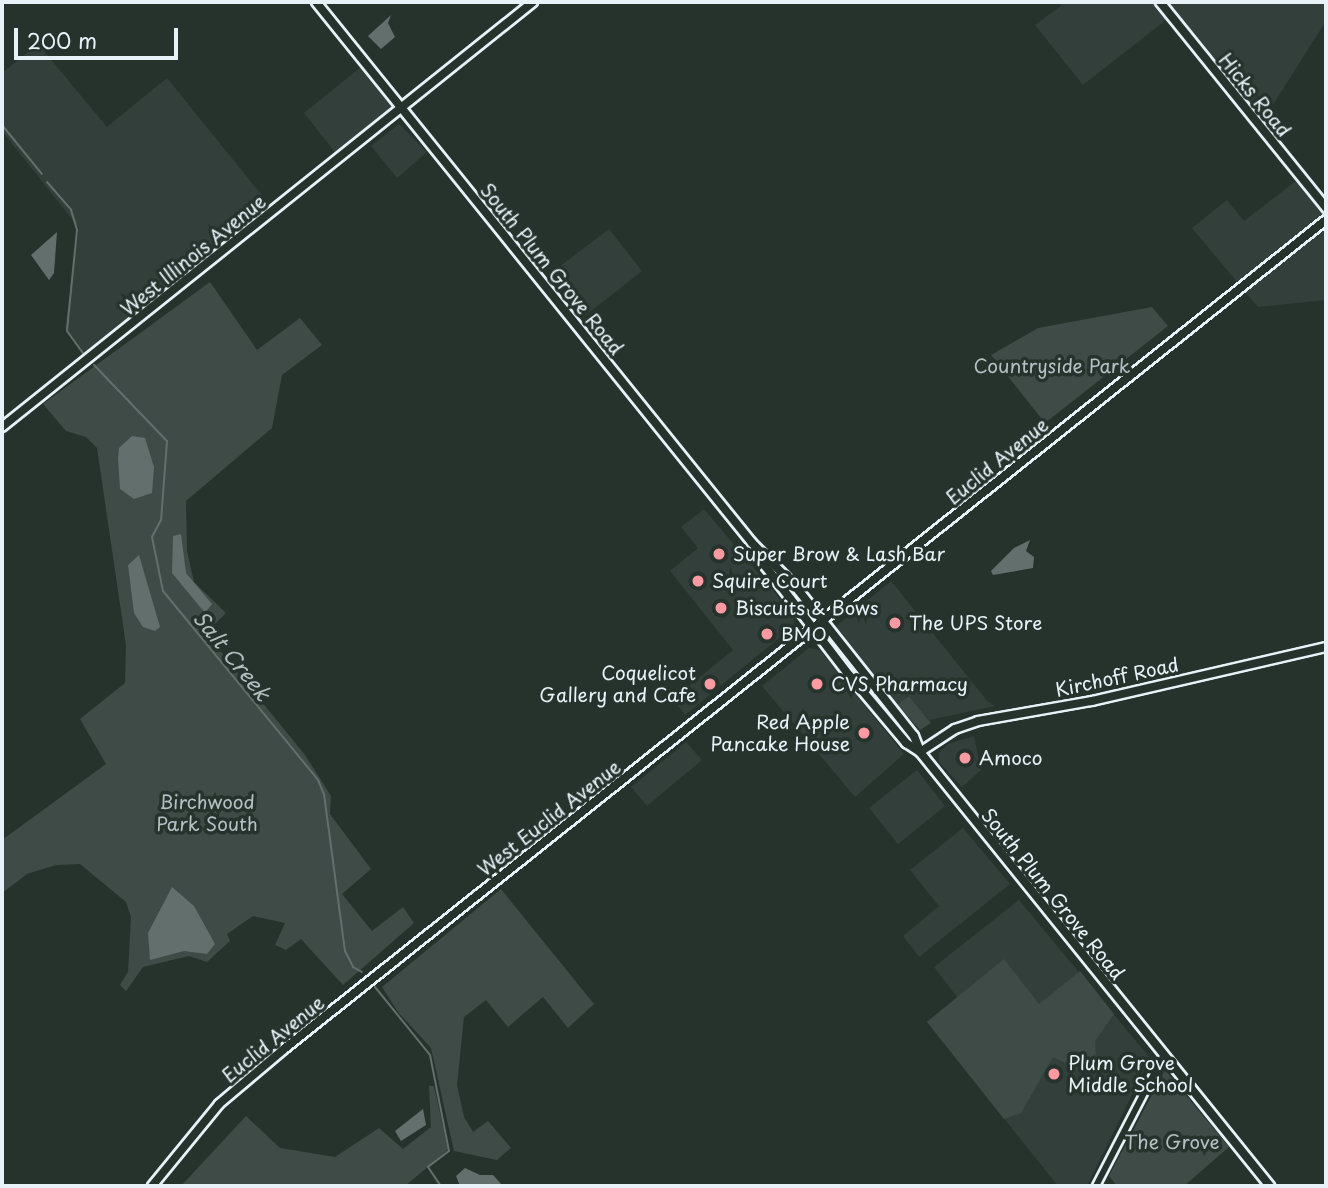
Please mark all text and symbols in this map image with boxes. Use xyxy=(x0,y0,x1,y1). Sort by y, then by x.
scale bar xyxy=(18,14,182,58)
text: 200 m xyxy=(27,24,97,56)
street label: Hicks Road xyxy=(1214,48,1296,142)
street label: South Plum Grove Road xyxy=(475,178,629,360)
street label: West Illinois Avenue xyxy=(116,190,270,320)
park label: Countryside Park xyxy=(973,355,1131,377)
street label: Euclid Avenue xyxy=(941,413,1053,509)
place label: Super Brow & Lash Bar xyxy=(733,543,947,565)
marker: Super Brow & Lash Bar xyxy=(711,546,727,562)
place label: Squire Court xyxy=(712,570,829,592)
marker: Squire Court xyxy=(690,573,706,589)
place label: Biscuits & Bows xyxy=(735,597,879,619)
marker: Biscuits & Bows xyxy=(713,600,729,616)
water label: Salt Creek xyxy=(189,605,277,705)
place label: The UPS Store xyxy=(909,612,1042,634)
marker: The UPS Store xyxy=(887,615,903,631)
place label: BMO xyxy=(781,623,827,645)
marker: BMO xyxy=(759,626,775,642)
street label: Kirchoff Road xyxy=(1053,653,1181,701)
place label: Coquelicot Gallery and Cafe xyxy=(538,662,696,706)
place label: CVS Pharmacy xyxy=(831,673,971,695)
marker: Coquelicot Gallery and Cafe xyxy=(702,676,718,692)
marker: CVS Pharmacy xyxy=(809,676,825,692)
place label: Red Apple Pancake House xyxy=(710,711,850,755)
marker: Red Apple Pancake House xyxy=(856,725,872,741)
place label: Amoco xyxy=(979,747,1042,769)
marker: Amoco xyxy=(957,750,973,766)
street label: West Euclid Avenue xyxy=(473,755,625,881)
park label: Birchwood Park South xyxy=(157,791,257,835)
street label: South Plum Grove Road xyxy=(976,803,1130,985)
street label: Euclid Avenue xyxy=(217,991,329,1087)
place label: Plum Grove Middle School xyxy=(1068,1052,1195,1096)
marker: Plum Grove Middle School xyxy=(1046,1066,1062,1082)
park label: The Grove xyxy=(1124,1131,1220,1153)

